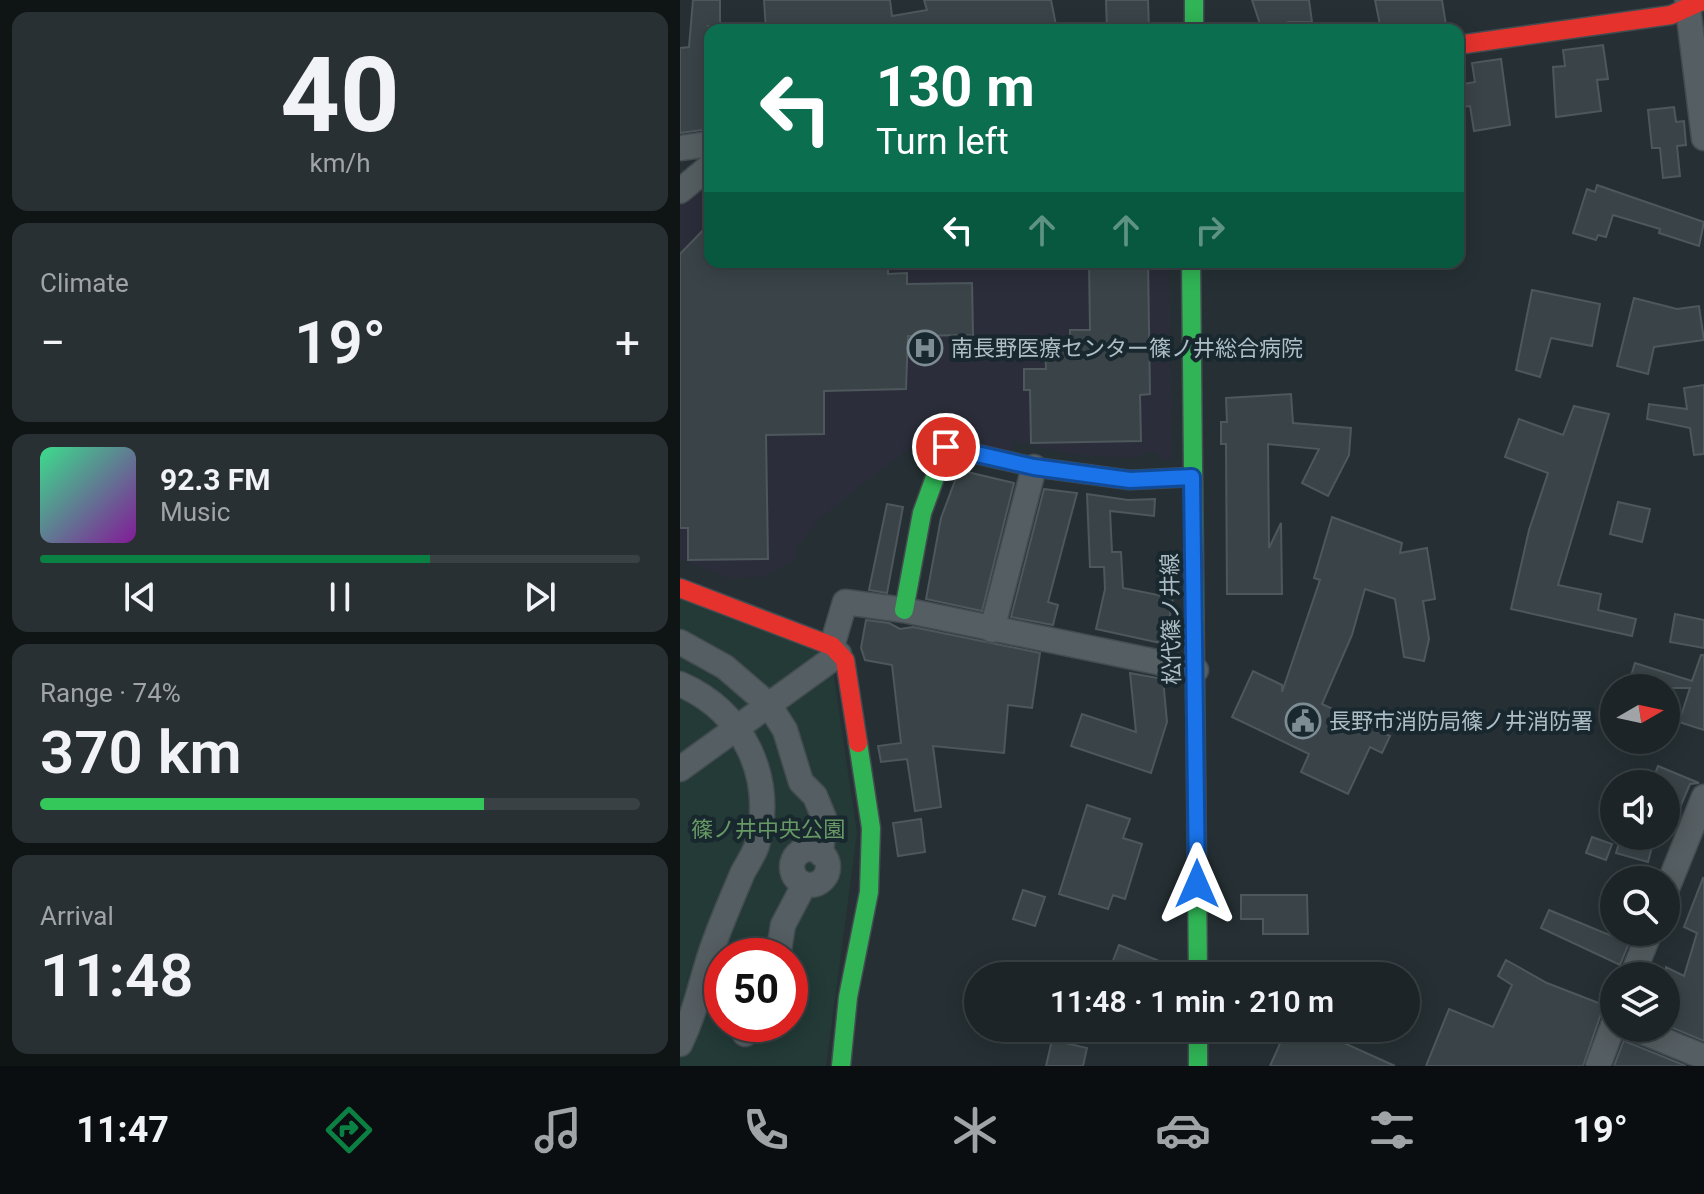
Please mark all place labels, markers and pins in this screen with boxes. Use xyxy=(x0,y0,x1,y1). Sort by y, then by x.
hospital icon: 南長野医療センター篠ノ井総合病院 xyxy=(906,329,944,367)
place label: 南長野医療センター篠ノ井総合病院 xyxy=(951,336,1303,361)
pin xyxy=(912,413,980,481)
public building icon: 長野市消防局篠ノ井消防署 xyxy=(1284,702,1322,740)
place label: 長野市消防局篠ノ井消防署 xyxy=(1329,709,1593,734)

